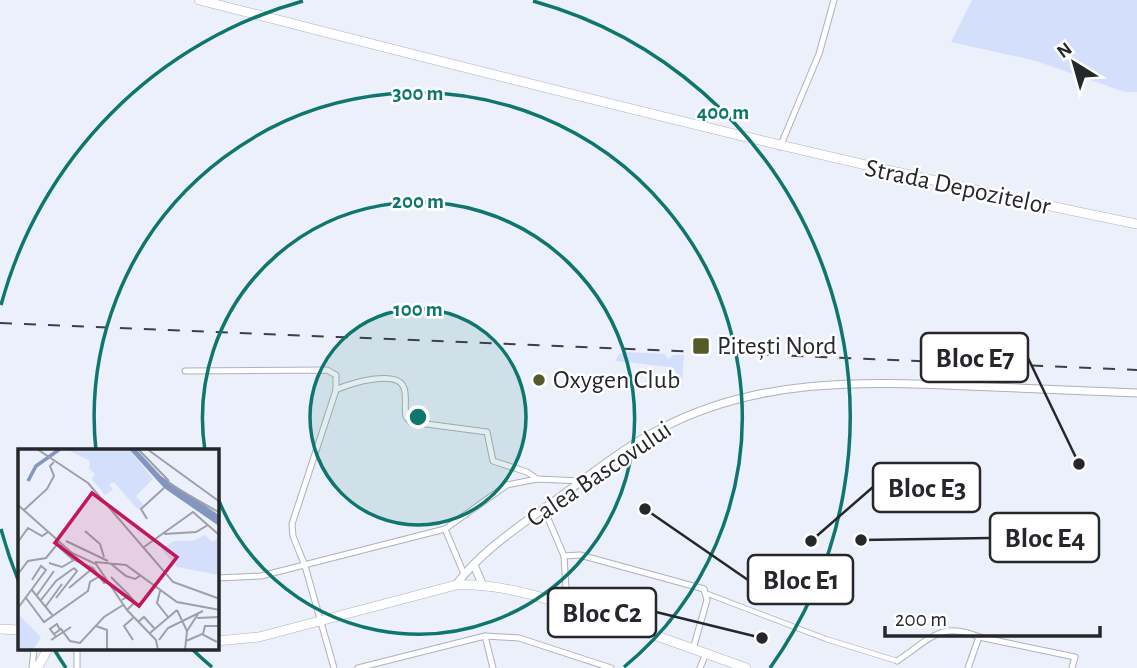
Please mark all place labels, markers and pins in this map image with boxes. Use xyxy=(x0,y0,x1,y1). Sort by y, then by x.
place label: Pitești Nord xyxy=(717,333,837,361)
callout: Bloc E7 xyxy=(921,333,1028,382)
marker: Pitești Nord xyxy=(691,336,711,356)
place label: Oxygen Club xyxy=(553,367,680,393)
marker: Oxygen Club xyxy=(531,372,547,388)
centre of rings xyxy=(406,405,430,429)
callout: Bloc E3 xyxy=(873,463,980,512)
callout: Bloc E4 xyxy=(990,513,1099,562)
callout: Bloc E1 xyxy=(748,555,853,604)
callout: Bloc C2 xyxy=(548,588,656,637)

